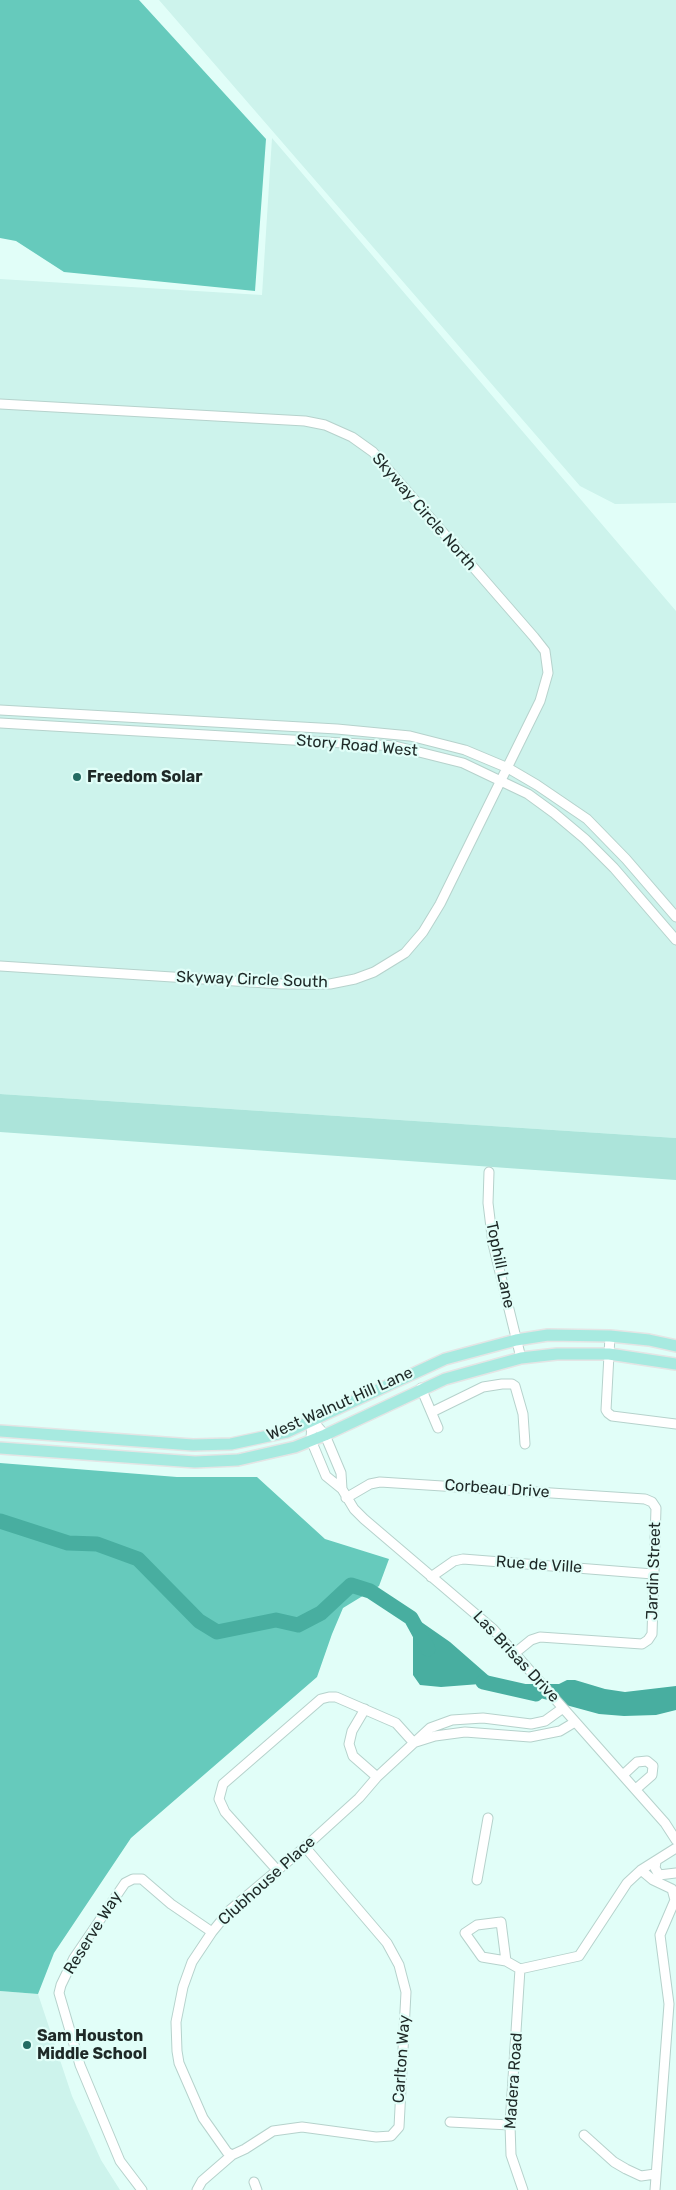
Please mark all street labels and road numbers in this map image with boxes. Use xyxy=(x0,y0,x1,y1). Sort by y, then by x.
street label: Skyway Circle North xyxy=(368,449,480,575)
street label: Story Road West xyxy=(295,731,419,761)
street label: Skyway Circle South xyxy=(176,968,328,992)
street label: Tophill Lane xyxy=(481,1220,519,1310)
street label: West Walnut Hill Lane xyxy=(264,1363,416,1445)
street label: Corbeau Drive xyxy=(444,1476,550,1502)
street label: Jardin Street xyxy=(643,1522,665,1620)
street label: Rue de Ville xyxy=(495,1552,583,1578)
street label: Las Brisas Drive xyxy=(469,1607,563,1707)
street label: Clubhouse Place xyxy=(214,1832,320,1930)
street label: Reserve Way xyxy=(60,1888,126,1978)
street label: Carlton Way xyxy=(389,2014,415,2104)
street label: Madera Road xyxy=(501,2032,527,2130)

